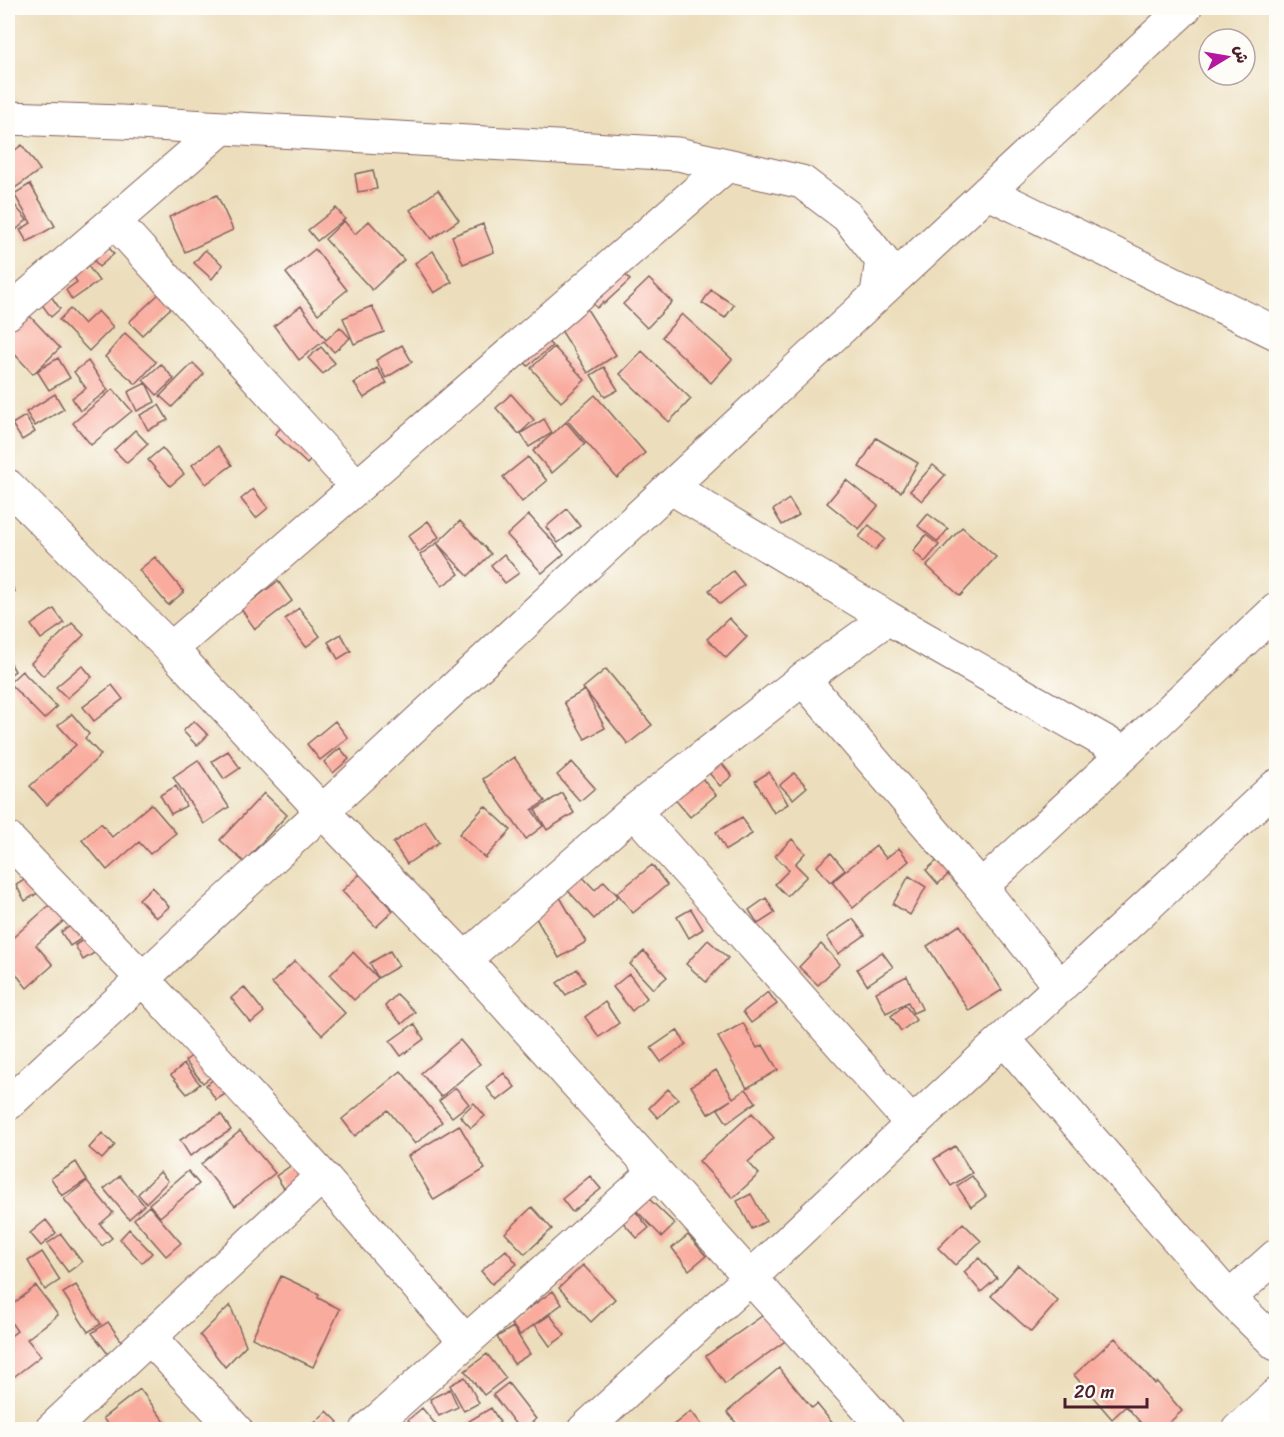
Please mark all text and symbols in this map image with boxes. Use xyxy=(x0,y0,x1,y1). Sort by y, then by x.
north arrow xyxy=(1197,27,1257,87)
text: ش xyxy=(1225,43,1257,66)
scale bar xyxy=(1065,1371,1148,1409)
text: 20 m xyxy=(1074,1376,1114,1408)

